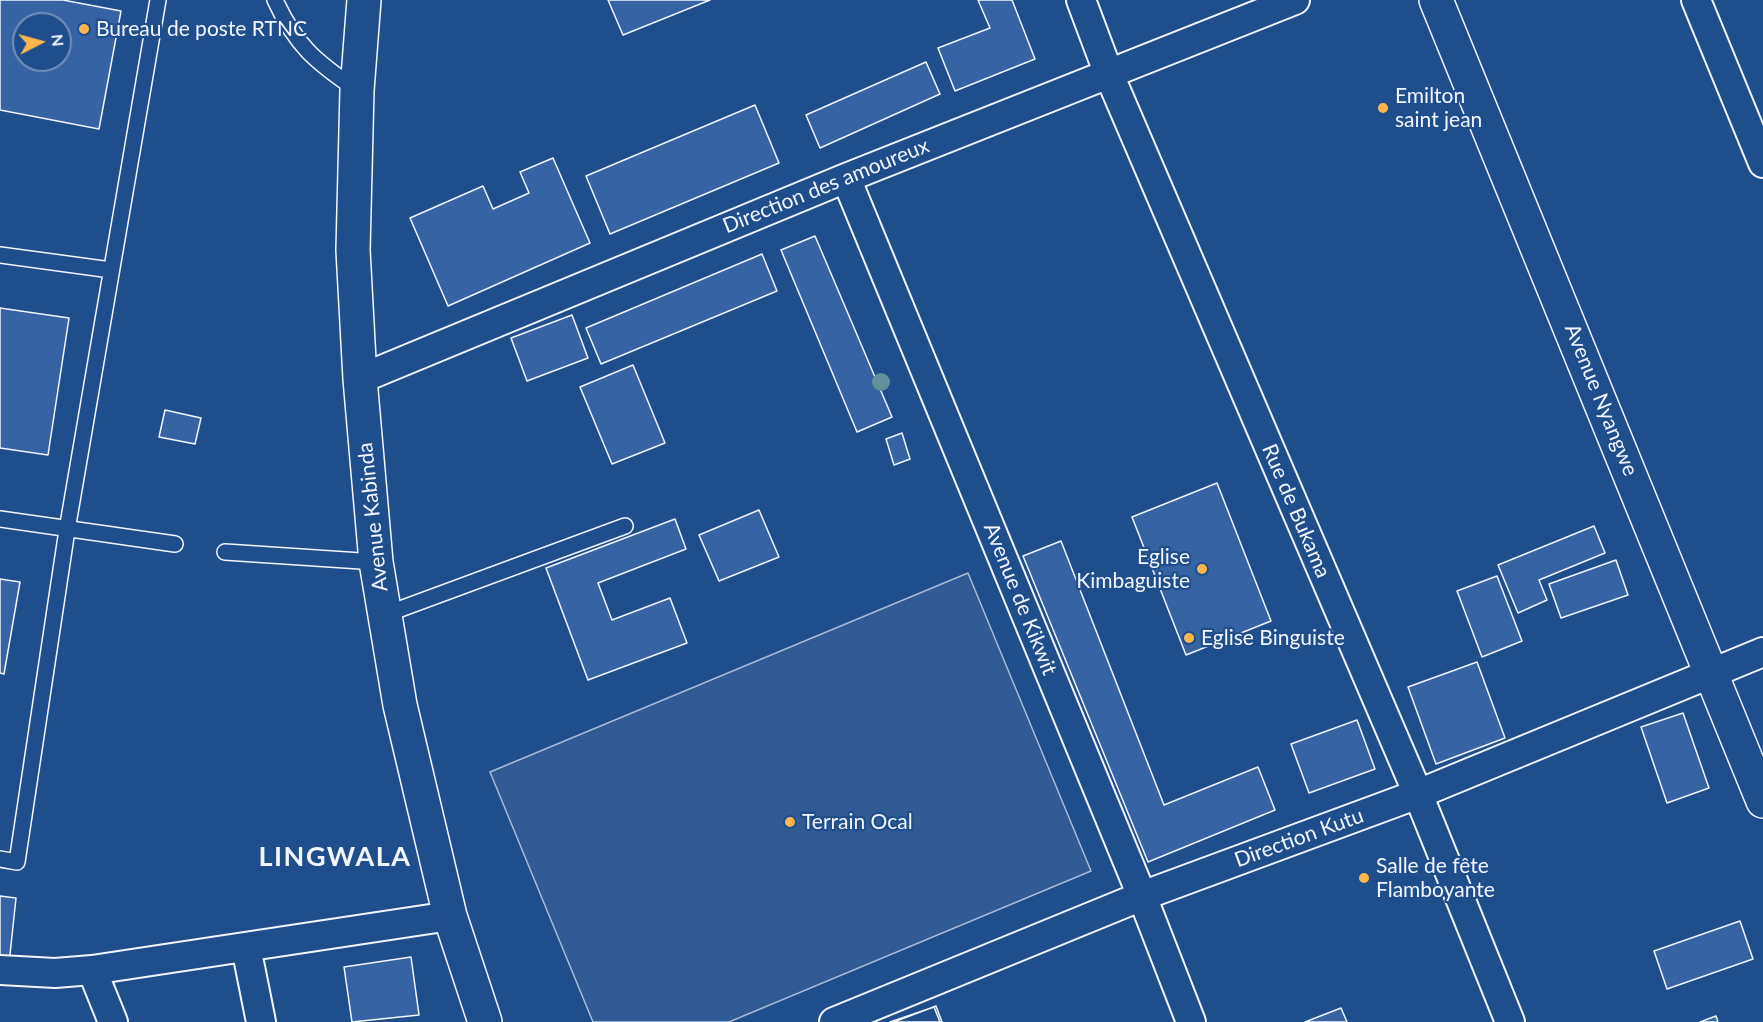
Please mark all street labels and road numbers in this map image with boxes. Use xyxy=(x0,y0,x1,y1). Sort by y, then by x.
street label: Direction des amoureux xyxy=(719,133,933,239)
street label: Avenue Nyangwe xyxy=(1559,320,1643,480)
street label: Rue de Bukama xyxy=(1256,440,1336,582)
street label: Avenue Kabinda xyxy=(353,441,393,593)
street label: Avenue de Kikwit xyxy=(978,519,1062,679)
street label: Direction Kutu xyxy=(1231,803,1367,873)

